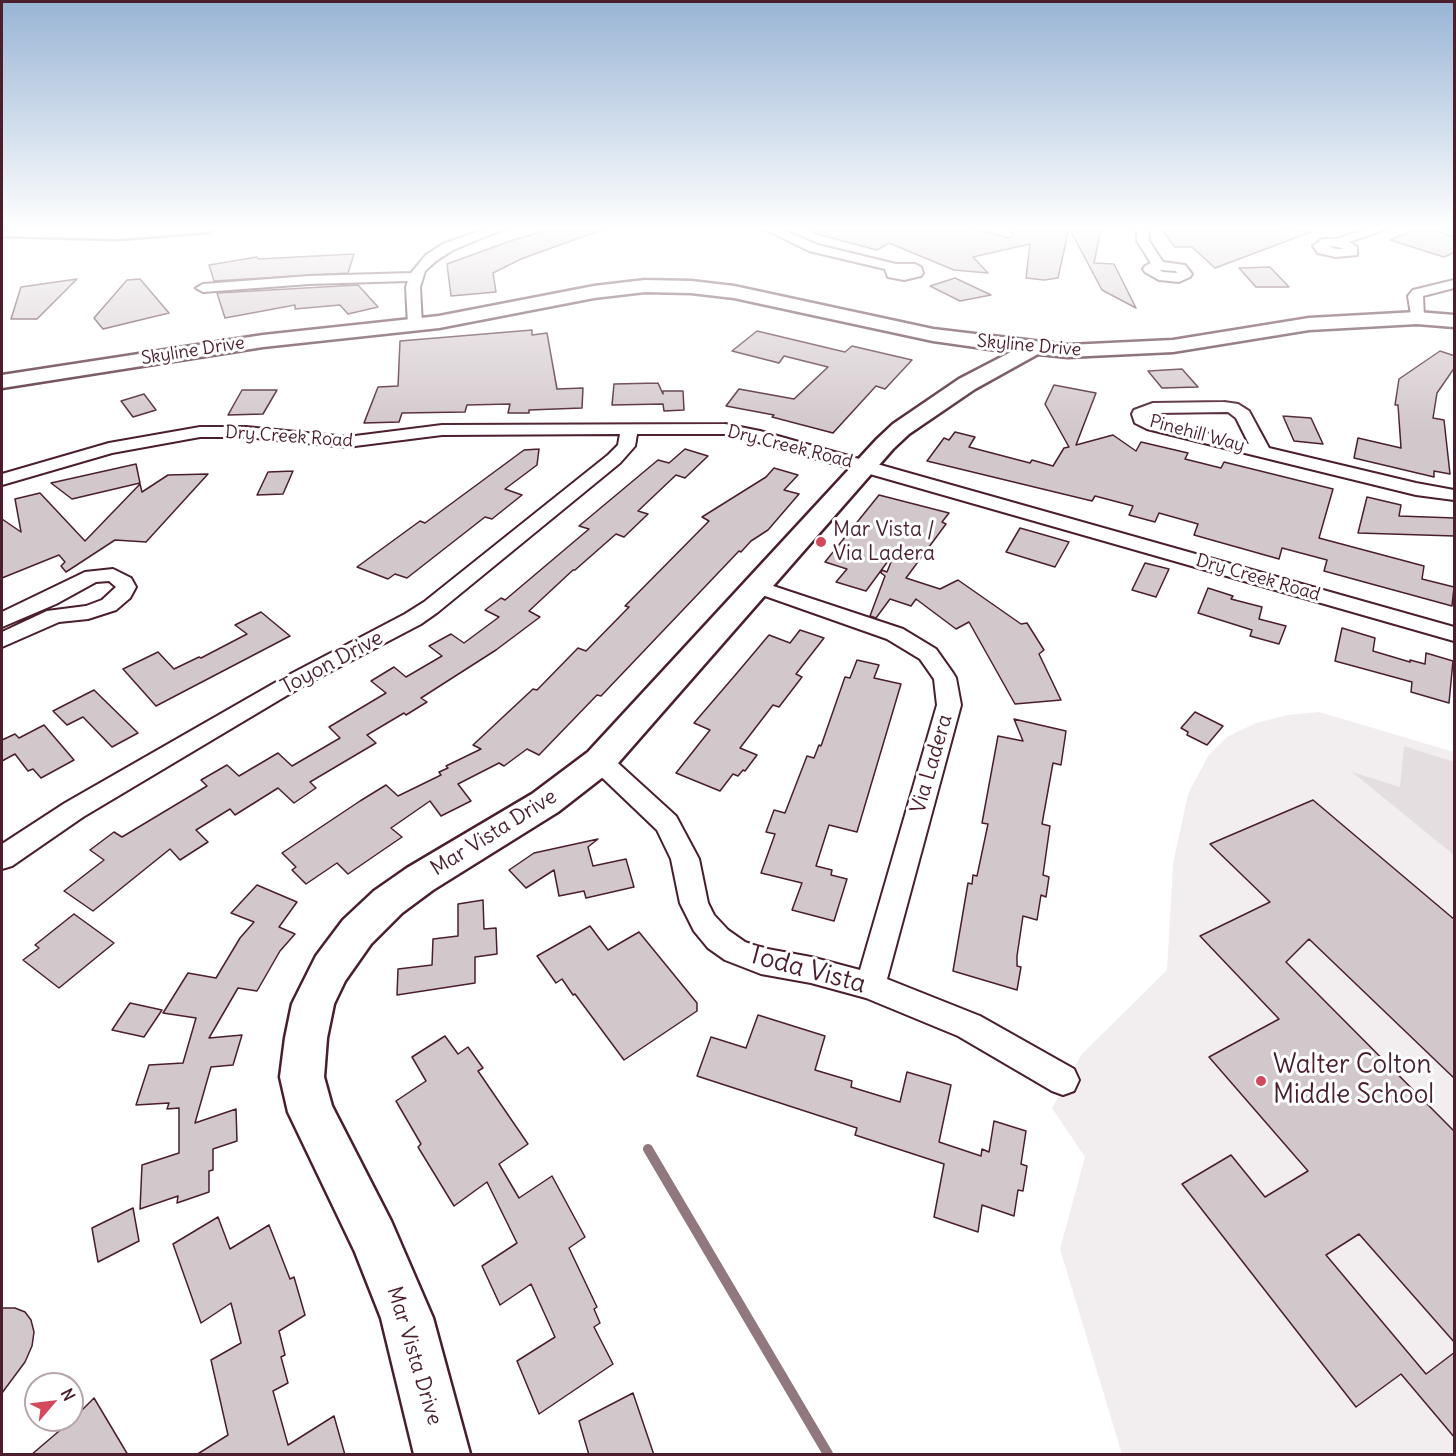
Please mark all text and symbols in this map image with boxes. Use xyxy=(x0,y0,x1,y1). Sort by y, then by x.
street label: Skyline Drive xyxy=(976,331,1082,361)
street label: Skyline Drive xyxy=(140,332,246,370)
street label: Pinehill Way xyxy=(1147,411,1247,457)
street label: Dry Creek Road xyxy=(725,421,855,473)
street label: Dry Creek Road xyxy=(224,422,354,452)
place label: Mar Vista / Via Ladera xyxy=(833,517,935,567)
marker: Mar Vista / Via Ladera xyxy=(814,535,828,549)
street label: Dry Creek Road xyxy=(1193,550,1323,606)
street label: Toyon Drive xyxy=(277,626,387,700)
street label: Via Ladera xyxy=(906,712,958,816)
street label: Mar Vista Drive xyxy=(426,784,562,882)
street label: Toda Vista xyxy=(745,939,869,1001)
place label: Walter Colton Middle School xyxy=(1273,1050,1434,1112)
marker: Walter Colton Middle School xyxy=(1254,1074,1268,1088)
street label: Mar Vista Drive xyxy=(381,1284,447,1428)
north arrow xyxy=(24,1372,84,1432)
text: N xyxy=(57,1385,80,1404)

